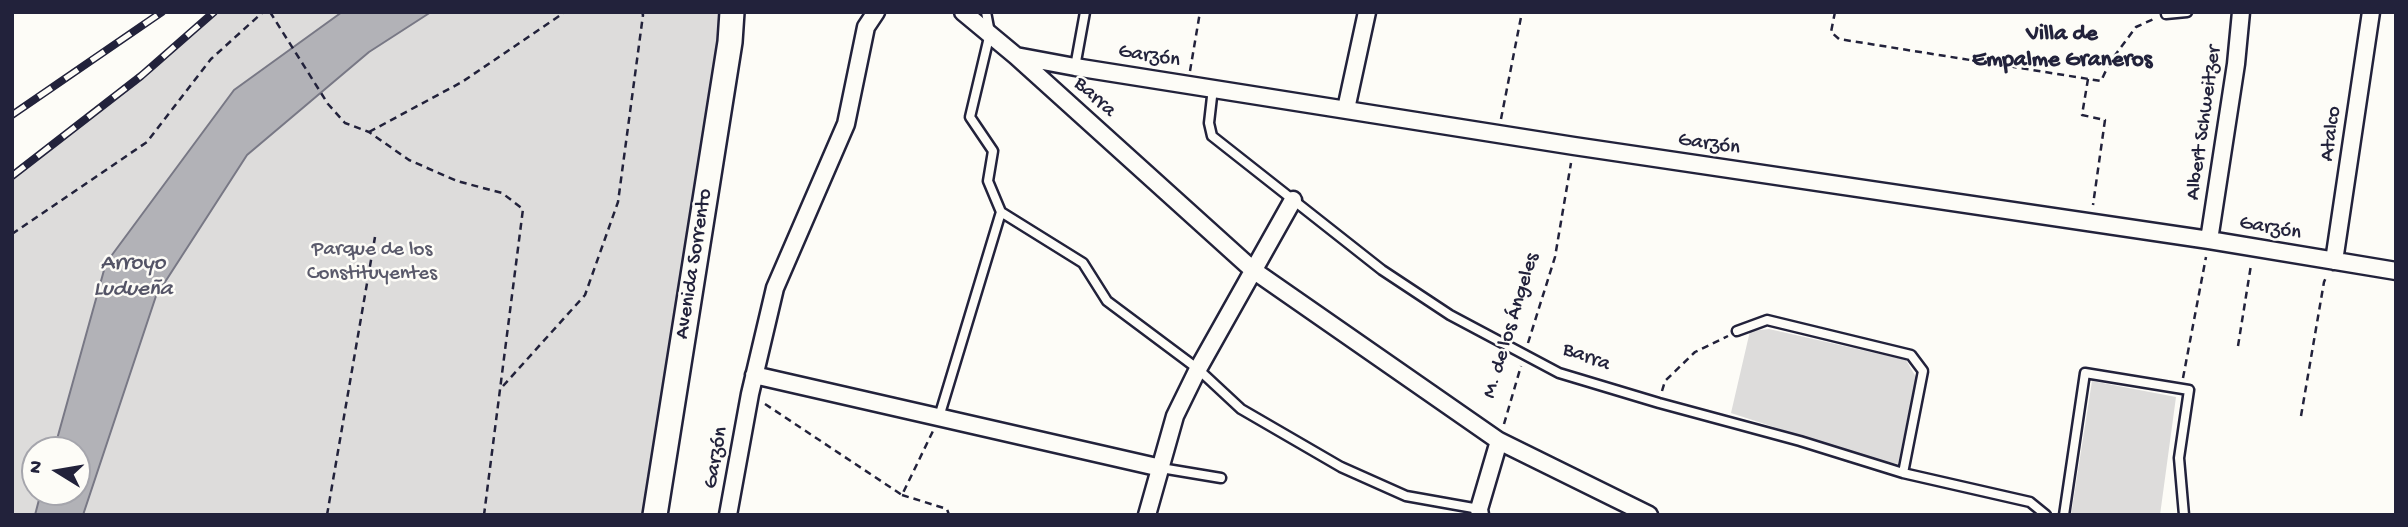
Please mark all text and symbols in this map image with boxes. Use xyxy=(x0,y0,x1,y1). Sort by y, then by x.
district label: Villa de Empalme Graneros xyxy=(1972,21,2152,75)
street label: Garzón xyxy=(1116,40,1182,74)
street label: Albert Schweitzer xyxy=(2182,44,2228,202)
street label: Barra xyxy=(1067,72,1121,124)
street label: Atalco xyxy=(2316,105,2348,163)
street label: Garzón xyxy=(1676,128,1742,162)
street label: Avenida Sorrento xyxy=(671,187,719,341)
street label: Garzón xyxy=(2237,211,2303,247)
park label: Parque de los Constituyentes xyxy=(307,238,437,288)
water label: Arroyo Ludueña xyxy=(93,250,173,304)
street label: M. de los Ángeles xyxy=(1478,250,1546,402)
street label: Barra xyxy=(1559,338,1613,378)
street label: Garzón xyxy=(699,425,735,491)
north arrow xyxy=(21,436,91,506)
text: N xyxy=(24,459,49,476)

